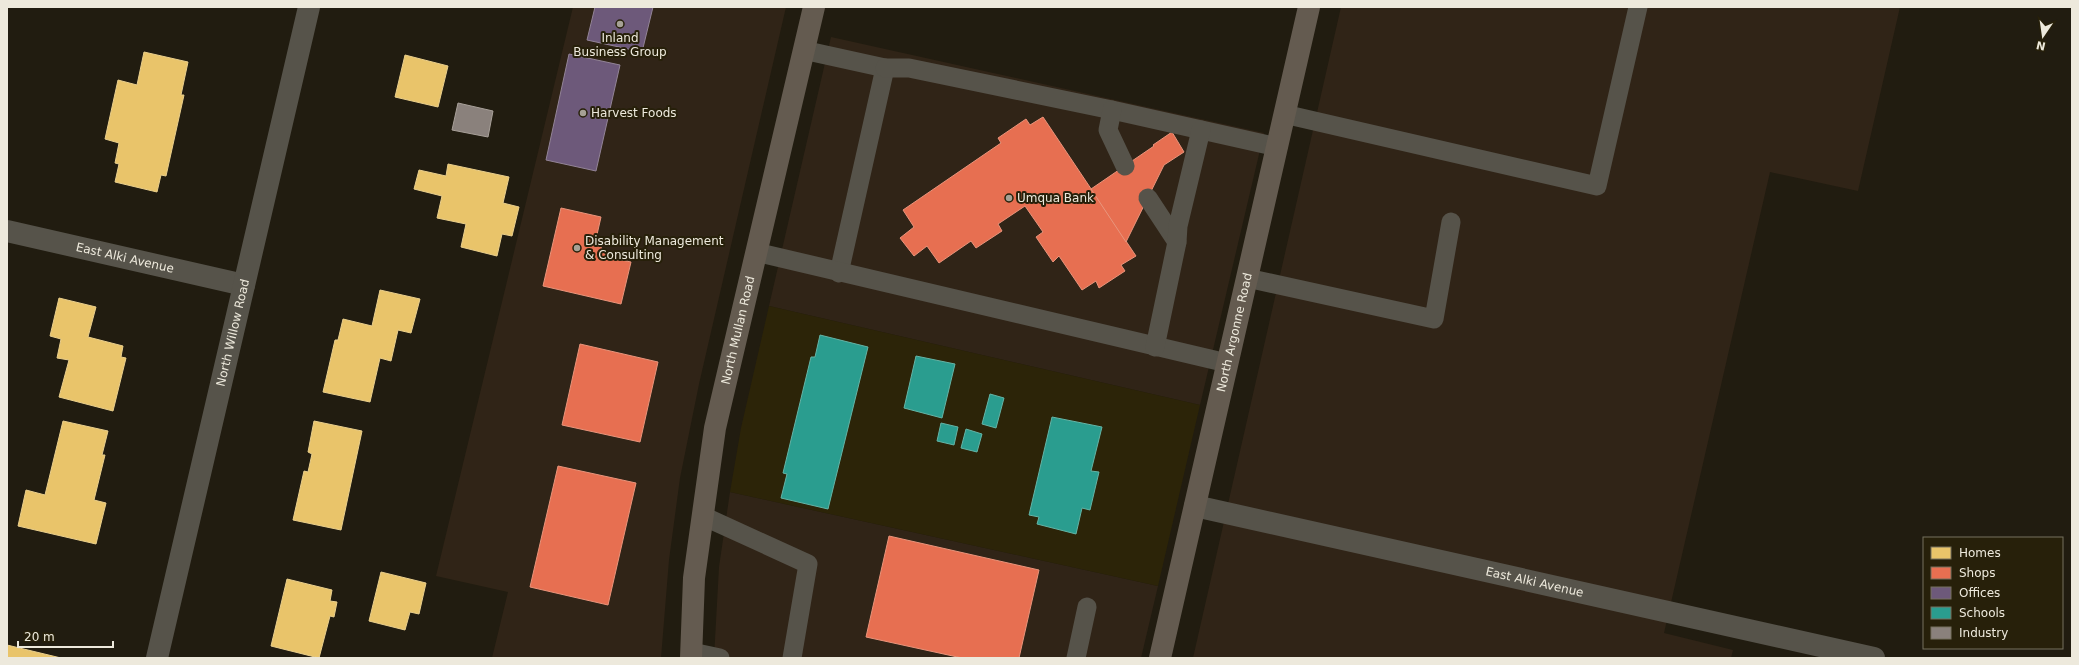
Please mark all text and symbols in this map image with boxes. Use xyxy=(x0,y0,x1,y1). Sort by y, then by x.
north arrow xyxy=(2023,16,2063,56)
marker: Inland Business Group xyxy=(615,19,625,29)
place label: Inland Business Group xyxy=(573,31,667,59)
text: N xyxy=(2035,38,2047,53)
place label: Harvest Foods xyxy=(591,106,677,120)
marker: Harvest Foods xyxy=(578,108,588,118)
place label: Umqua Bank xyxy=(1017,191,1094,205)
marker: Umqua Bank xyxy=(1004,193,1014,203)
place label: Disability Management & Consulting xyxy=(585,234,724,262)
street label: East Alki Avenue xyxy=(75,240,175,276)
marker: Disability Management & Consulting xyxy=(572,243,582,253)
street label: North Argonne Road xyxy=(1214,271,1255,393)
street label: North Mullan Road xyxy=(718,275,758,386)
street label: North Willow Road xyxy=(214,277,252,388)
legend xyxy=(1923,537,2063,649)
text: Homes xyxy=(1959,546,2001,560)
street label: East Alki Avenue xyxy=(1484,564,1585,600)
text: Shops xyxy=(1959,566,1995,580)
text: Offices xyxy=(1959,586,2000,600)
text: Schools xyxy=(1959,606,2005,620)
scale bar xyxy=(18,623,113,649)
text: Industry xyxy=(1959,626,2008,640)
text: 20 m xyxy=(24,630,55,644)

